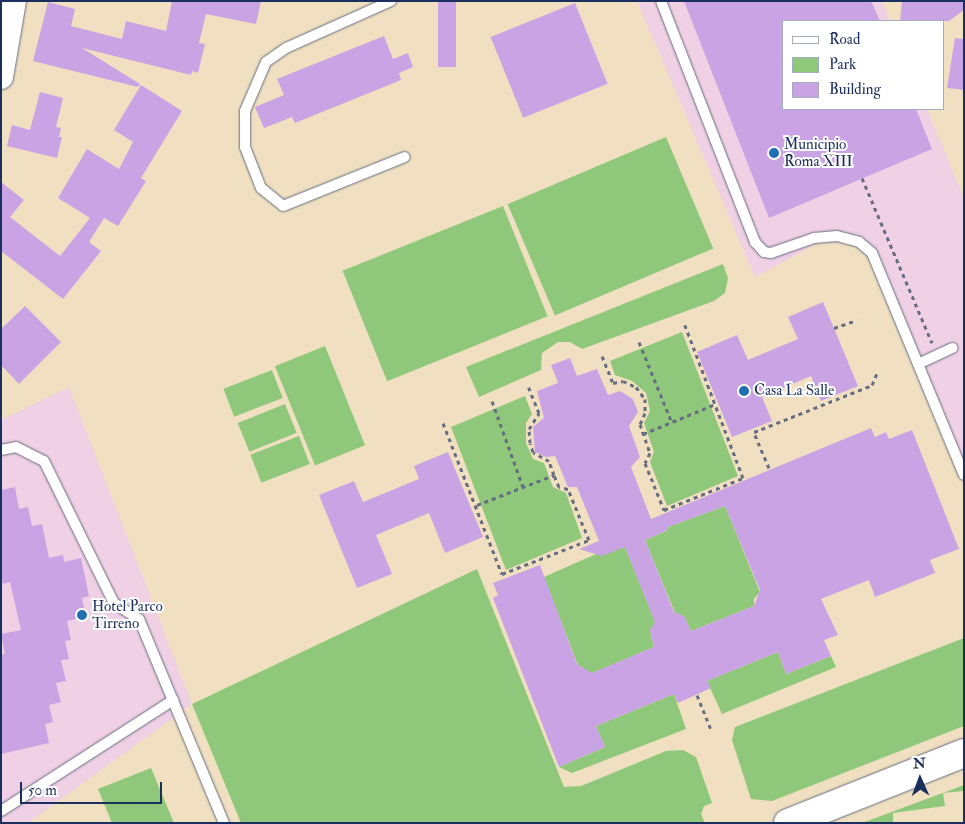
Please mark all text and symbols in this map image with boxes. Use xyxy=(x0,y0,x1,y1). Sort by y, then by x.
legend xyxy=(782,20,945,110)
text: Road xyxy=(829,30,860,49)
text: Park xyxy=(829,55,856,74)
text: Building xyxy=(829,80,881,99)
place label: Municipio Roma XIII xyxy=(784,135,853,170)
marker: Municipio Roma XIII xyxy=(768,147,780,159)
place label: Casa La Salle xyxy=(754,382,834,400)
marker: Casa La Salle xyxy=(738,385,750,397)
place label: Hotel Parco Tirreno xyxy=(92,597,163,632)
marker: Hotel Parco Tirreno xyxy=(76,609,88,621)
north arrow xyxy=(895,754,945,804)
text: N xyxy=(913,755,926,772)
scale bar xyxy=(22,772,165,804)
text: 50 m xyxy=(28,781,57,800)

